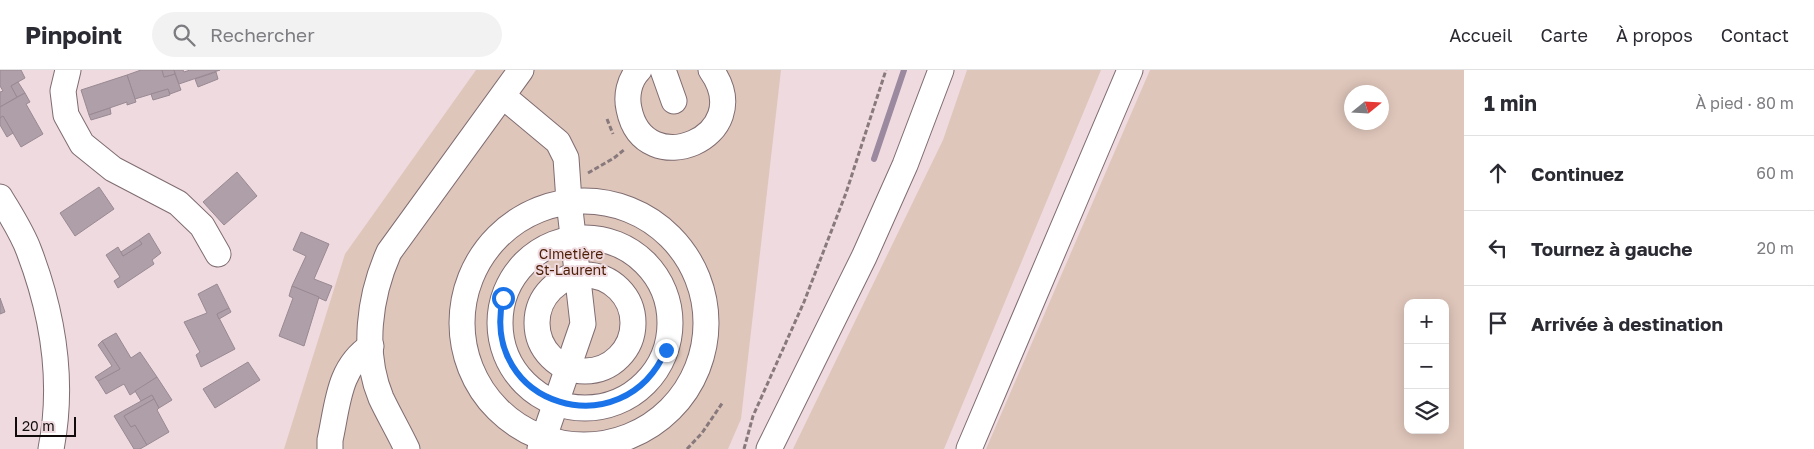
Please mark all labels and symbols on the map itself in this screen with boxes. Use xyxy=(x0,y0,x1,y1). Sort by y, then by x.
north arrow xyxy=(1344,85,1389,130)
park label: Cimetière St-Laurent xyxy=(535,245,607,278)
route start xyxy=(492,287,515,310)
route end xyxy=(655,339,678,362)
scale bar xyxy=(15,414,76,437)

